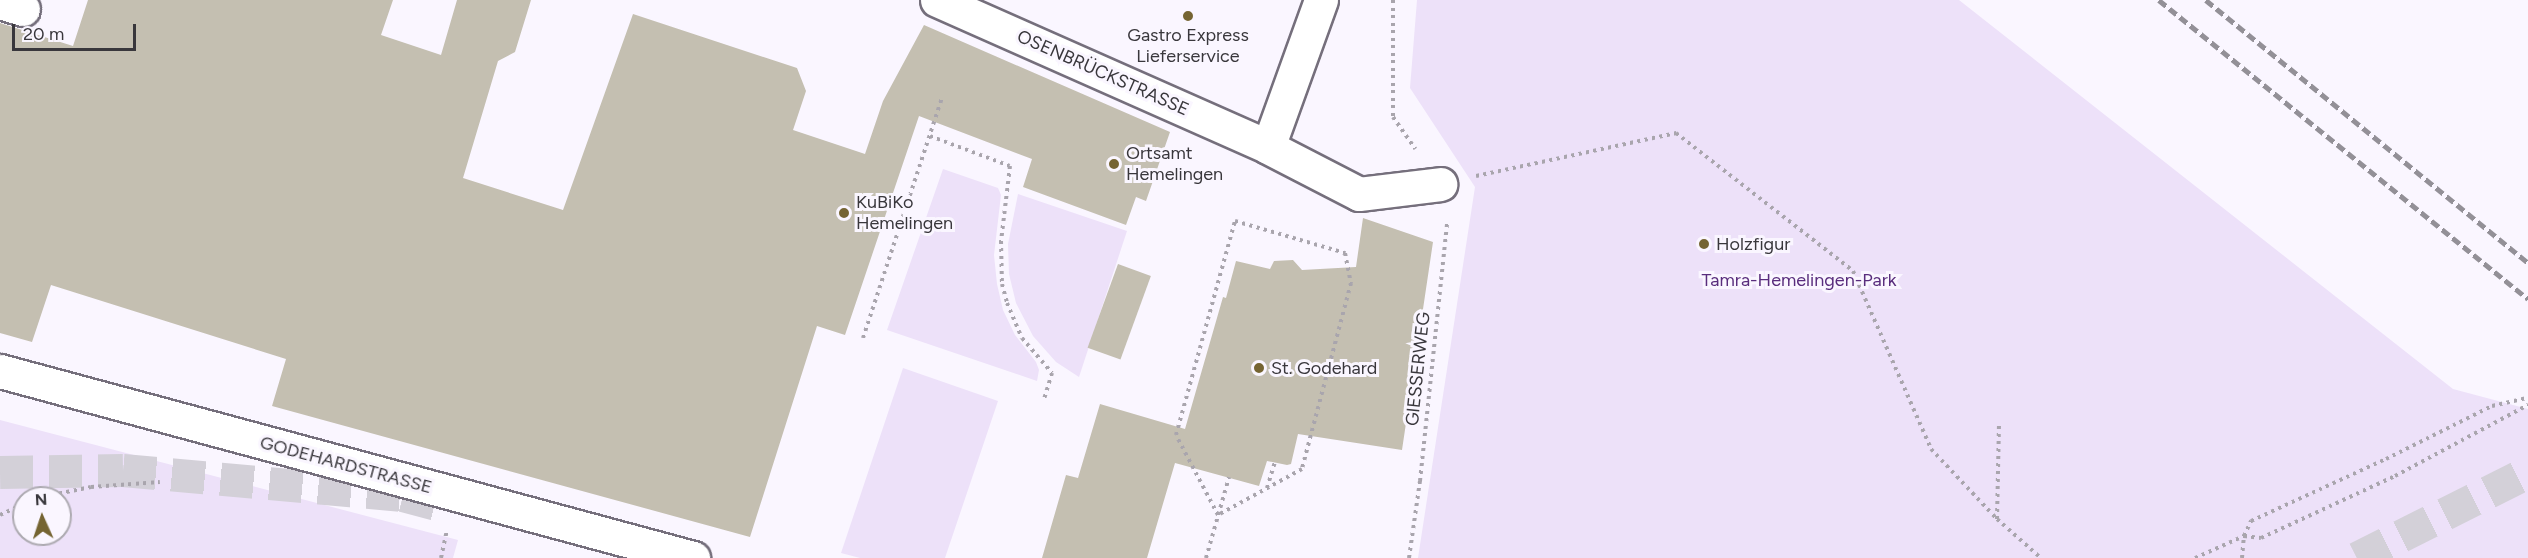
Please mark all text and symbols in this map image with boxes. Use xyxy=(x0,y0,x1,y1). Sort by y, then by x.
marker: Gastro Express Lieferservice xyxy=(1181,9,1195,23)
scale bar xyxy=(15,12,140,50)
text: 20 m xyxy=(23,23,64,45)
street label: OSENBRÜCKSTRASSE xyxy=(1014,25,1192,121)
place label: Gastro Express Lieferservice xyxy=(1127,25,1249,68)
place label: Ortsamt Hemelingen xyxy=(1126,143,1223,186)
marker: Ortsamt Hemelingen xyxy=(1107,157,1121,171)
place label: KuBiKo Hemelingen xyxy=(856,192,953,234)
marker: KuBiKo Hemelingen xyxy=(837,206,851,220)
place label: Holzfigur xyxy=(1716,233,1790,255)
marker: Holzfigur xyxy=(1697,237,1711,251)
park label: Tamra-Hemelingen-Park xyxy=(1702,269,1896,291)
street label: GIESSERWEG xyxy=(1401,311,1435,427)
place label: St. Godehard xyxy=(1271,357,1377,379)
marker: St. Godehard xyxy=(1252,361,1266,375)
street label: GODEHARDSTRASSE xyxy=(258,432,434,498)
north arrow xyxy=(12,486,72,546)
text: N xyxy=(34,490,48,509)

